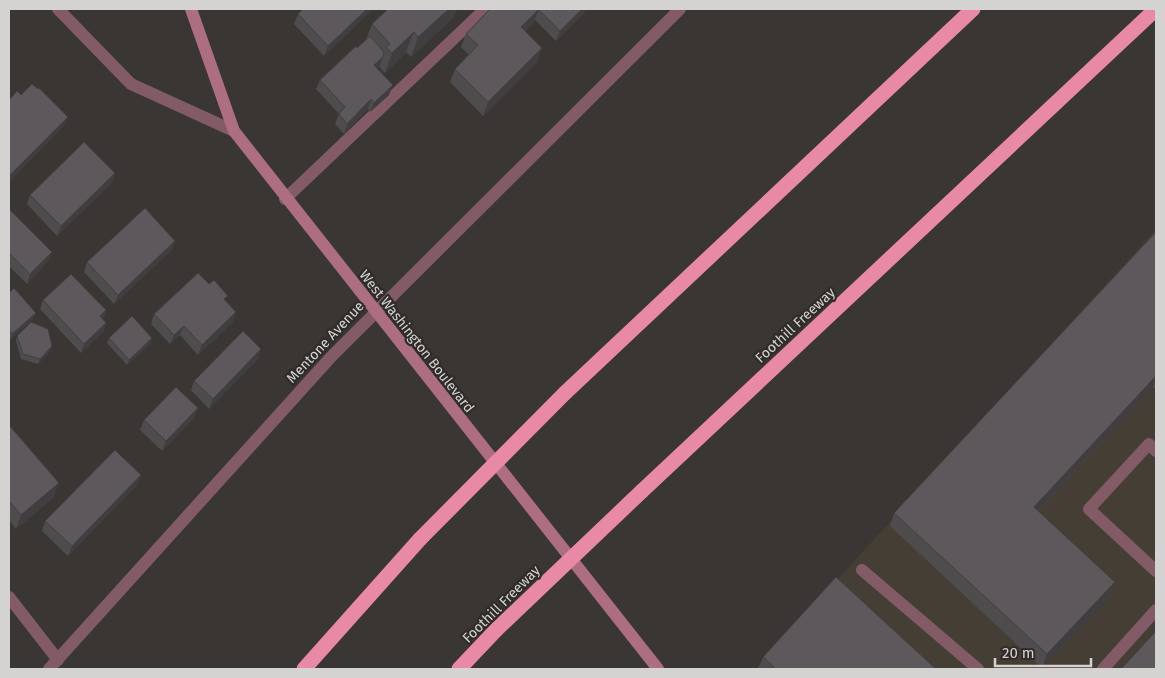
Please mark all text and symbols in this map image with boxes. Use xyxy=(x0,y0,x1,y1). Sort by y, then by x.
street label: West Washington Boulevard xyxy=(356,267,478,416)
street label: Foothill Freeway xyxy=(752,284,839,367)
street label: Mentone Avenue xyxy=(283,298,368,387)
street label: Foothill Freeway xyxy=(459,562,544,647)
scale bar xyxy=(995,636,1091,668)
text: 20 m xyxy=(1002,644,1035,662)

